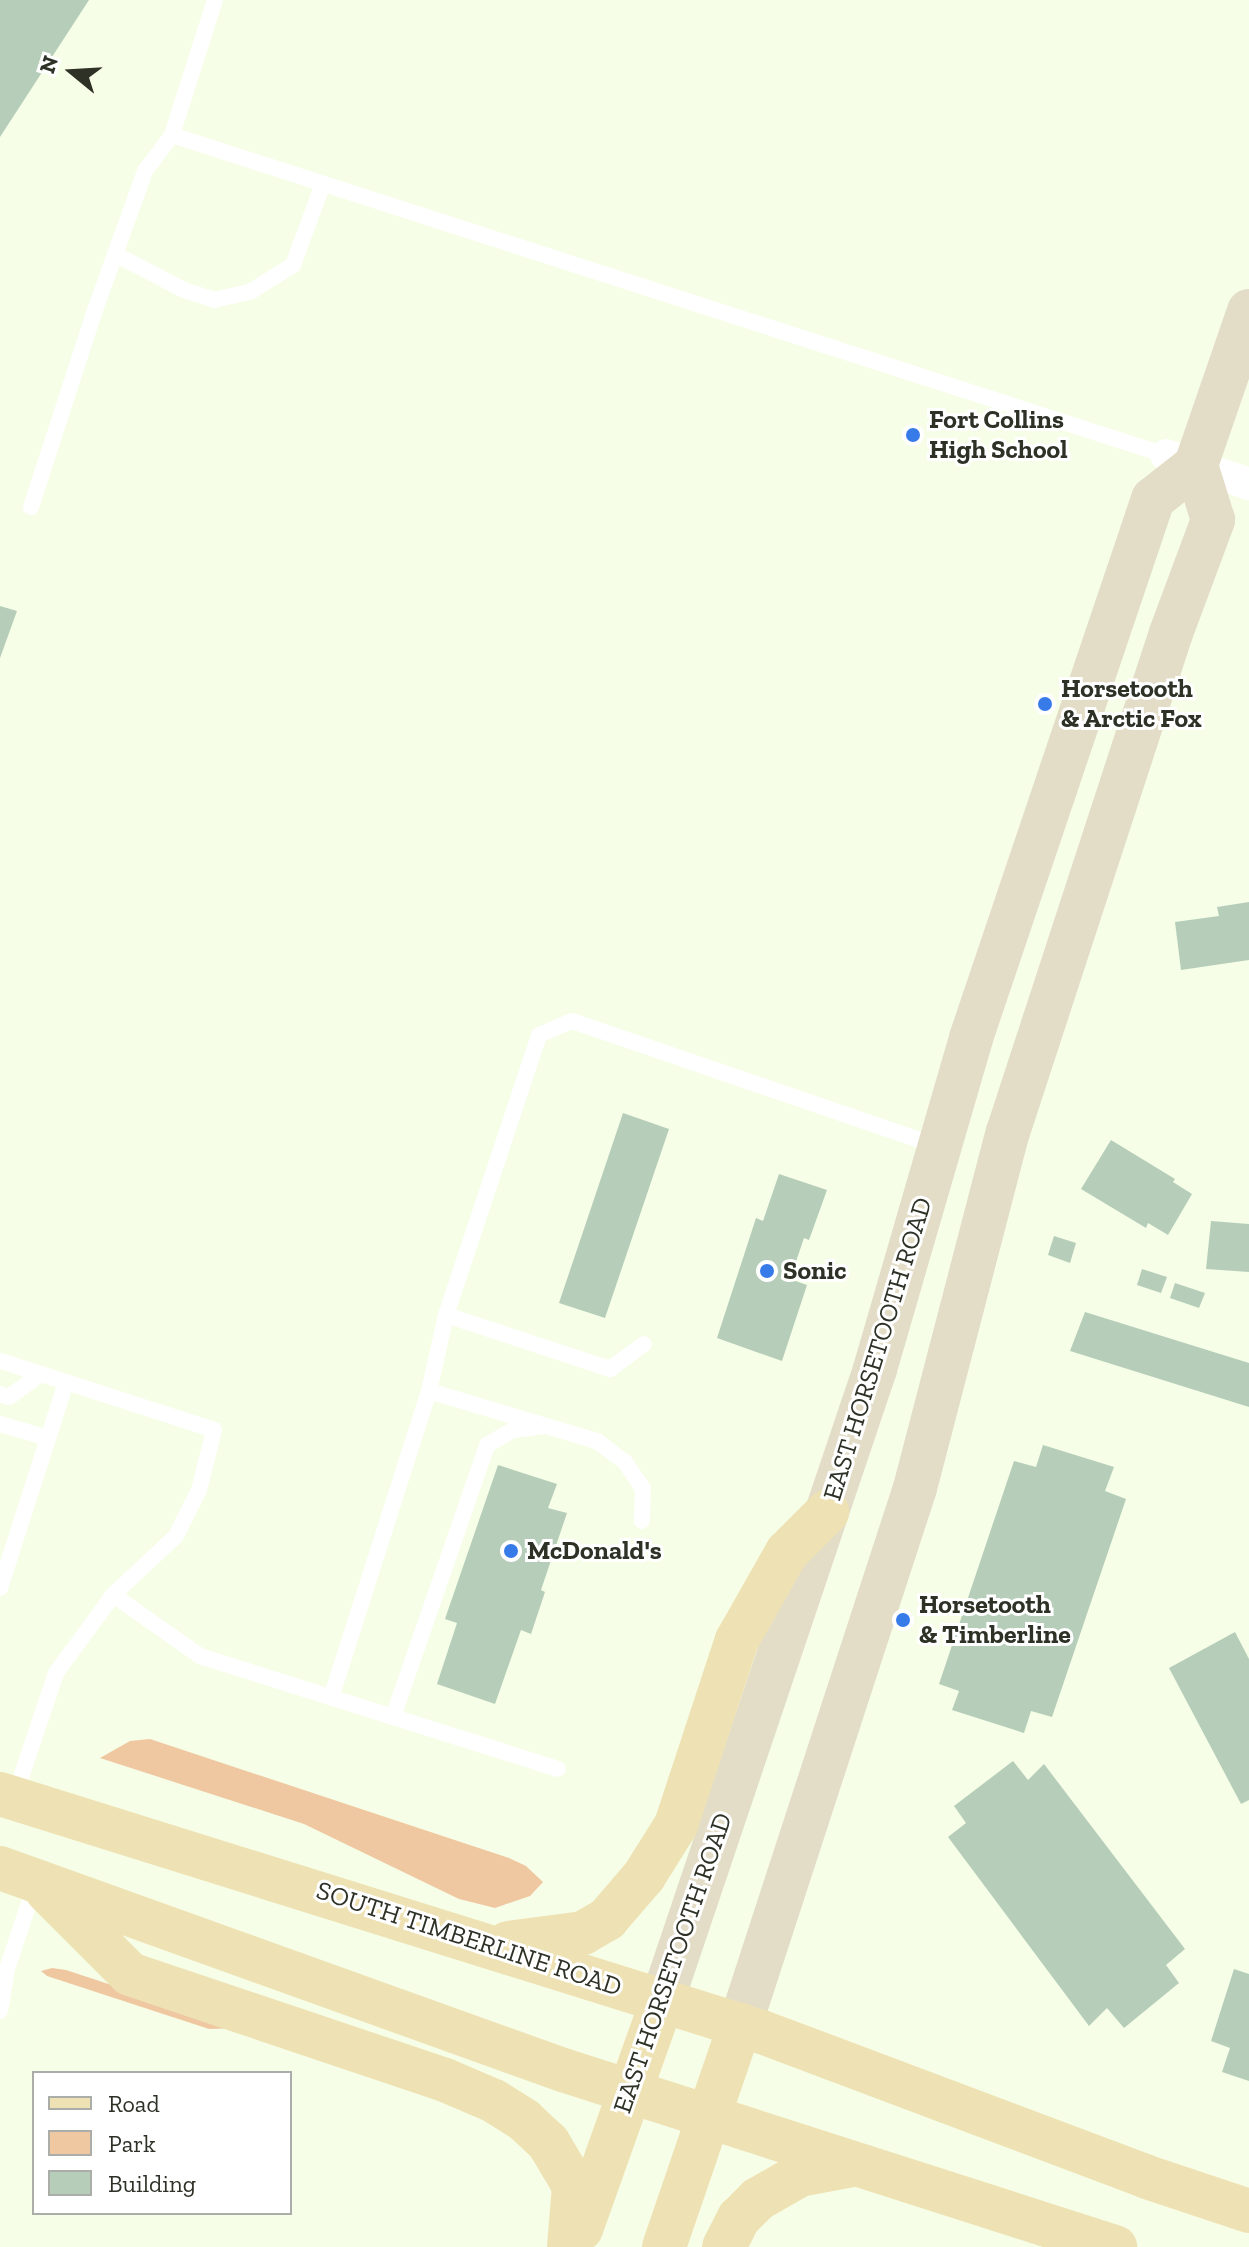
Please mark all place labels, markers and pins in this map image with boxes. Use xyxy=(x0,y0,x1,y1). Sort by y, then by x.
place label: Fort Collins High School xyxy=(929,404,1068,466)
marker: Fort Collins High School xyxy=(904,426,922,444)
place label: Horsetooth & Arctic Fox xyxy=(1061,673,1203,734)
marker: Horsetooth & Arctic Fox xyxy=(1036,695,1054,713)
place label: Sonic xyxy=(783,1255,847,1287)
marker: Sonic xyxy=(758,1262,776,1280)
place label: McDonald's xyxy=(527,1535,662,1567)
marker: McDonald's xyxy=(502,1542,520,1560)
place label: Horsetooth & Timberline xyxy=(919,1589,1071,1650)
marker: Horsetooth & Timberline xyxy=(894,1611,912,1629)

